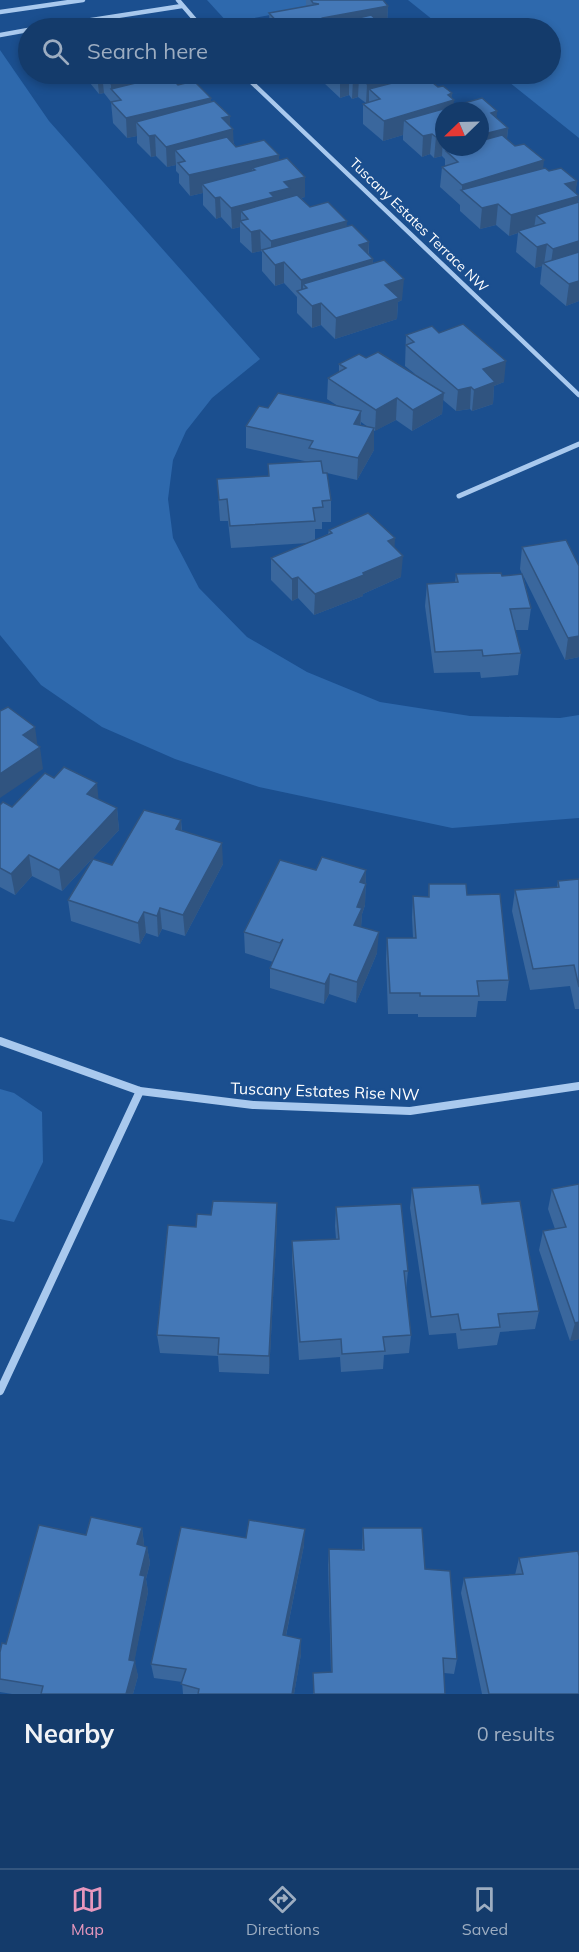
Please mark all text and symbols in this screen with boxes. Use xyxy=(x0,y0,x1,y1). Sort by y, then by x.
search box xyxy=(18,18,561,84)
icon: search xyxy=(39,35,72,68)
text: Search here xyxy=(87,37,208,65)
north arrow xyxy=(435,102,489,156)
street label: Tuscany Estates Terrace NW xyxy=(346,154,492,296)
street label: Tuscany Estates Rise NW xyxy=(230,1078,420,1104)
text: Nearby xyxy=(24,1717,114,1750)
text: 0 results xyxy=(477,1721,555,1746)
tab: Map xyxy=(71,1883,104,1939)
tab: Directions xyxy=(246,1883,320,1939)
tab: Saved xyxy=(462,1883,508,1939)

